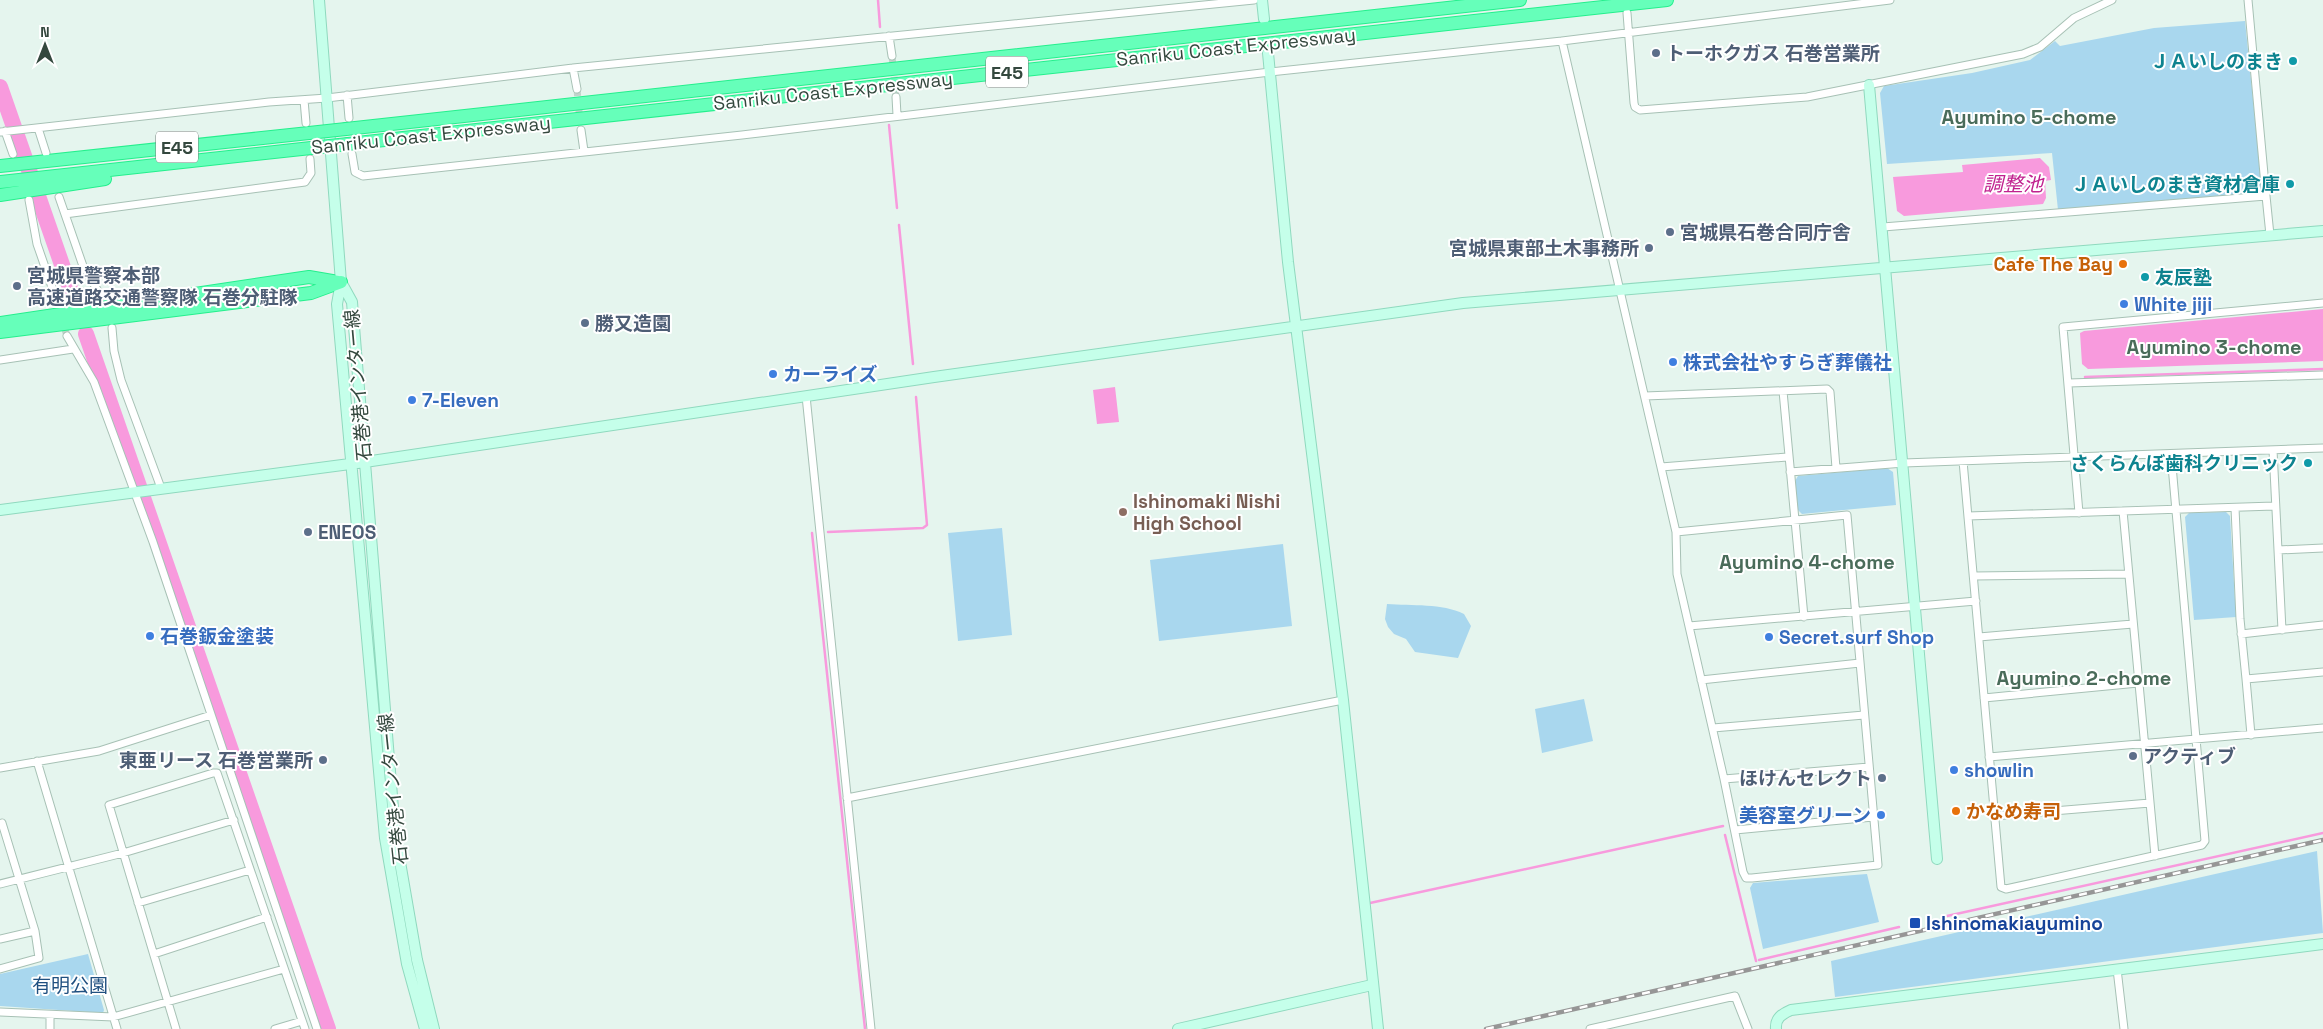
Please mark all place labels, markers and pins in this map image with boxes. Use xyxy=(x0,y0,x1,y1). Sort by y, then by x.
place label: トーホクガス 石巻営業所 xyxy=(1666,41,1880,66)
marker: トーホクガス 石巻営業所 xyxy=(1650,47,1662,59)
place label: ＪＡいしのまき xyxy=(2150,49,2283,74)
marker: ＪＡいしのまき xyxy=(2287,55,2299,67)
place label: ＪＡいしのまき資材倉庫 xyxy=(2071,172,2280,197)
marker: ＪＡいしのまき資材倉庫 xyxy=(2284,178,2296,190)
place label: 宮城県石巻合同庁舎 xyxy=(1680,220,1851,245)
marker: 宮城県石巻合同庁舎 xyxy=(1664,226,1676,238)
place label: 宮城県東部土木事務所 xyxy=(1449,236,1639,261)
marker: 宮城県東部土木事務所 xyxy=(1643,242,1655,254)
place label: Cafe The Bay xyxy=(1994,252,2113,277)
marker: Cafe The Bay xyxy=(2117,258,2129,270)
place label: 宮城県警察本部 高速道路交通警察隊 石巻分駐隊 xyxy=(27,263,298,310)
place label: 友辰塾 xyxy=(2155,265,2212,290)
marker: 友辰塾 xyxy=(2139,271,2151,283)
marker: 宮城県警察本部 高速道路交通警察隊 石巻分駐隊 xyxy=(11,280,23,292)
place label: White jiji xyxy=(2134,292,2212,317)
marker: White jiji xyxy=(2118,298,2130,310)
place label: 勝又造園 xyxy=(595,311,671,336)
marker: 勝又造園 xyxy=(579,317,591,329)
place label: 株式会社やすらぎ葬儀社 xyxy=(1683,350,1892,375)
marker: 株式会社やすらぎ葬儀社 xyxy=(1667,356,1679,368)
place label: カーライズ xyxy=(783,362,877,387)
marker: カーライズ xyxy=(767,368,779,380)
place label: 7-Eleven xyxy=(422,388,499,413)
marker: 7-Eleven xyxy=(406,394,418,406)
place label: さくらんぼ歯科クリニック xyxy=(2070,451,2298,476)
marker: さくらんぼ歯科クリニック xyxy=(2302,457,2314,469)
place label: Ishinomaki Nishi High School xyxy=(1133,489,1280,536)
marker: Ishinomaki Nishi High School xyxy=(1117,506,1129,518)
place label: ENEOS xyxy=(318,520,376,545)
marker: ENEOS xyxy=(302,526,314,538)
place label: 石巻鈑金塗装 xyxy=(160,624,274,649)
place label: Secret.surf Shop xyxy=(1779,625,1934,650)
marker: 石巻鈑金塗装 xyxy=(144,630,156,642)
marker: Secret.surf Shop xyxy=(1763,631,1775,643)
place label: アクティブ xyxy=(2143,744,2236,769)
place label: 東亜リース 石巻営業所 xyxy=(119,748,313,773)
marker: アクティブ xyxy=(2127,750,2139,762)
marker: 東亜リース 石巻営業所 xyxy=(317,754,329,766)
place label: showlin xyxy=(1964,758,2034,783)
marker: showlin xyxy=(1948,764,1960,776)
place label: ほけんセレクト xyxy=(1739,766,1872,791)
marker: ほけんセレクト xyxy=(1876,772,1888,784)
place label: かなめ寿司 xyxy=(1966,799,2061,824)
place label: 美容室グリーン xyxy=(1739,803,1871,828)
marker: かなめ寿司 xyxy=(1950,805,1962,817)
marker: 美容室グリーン xyxy=(1875,809,1887,821)
place label: Ishinomakiayumino xyxy=(1926,911,2103,936)
marker: Ishinomakiayumino xyxy=(1908,916,1922,930)

